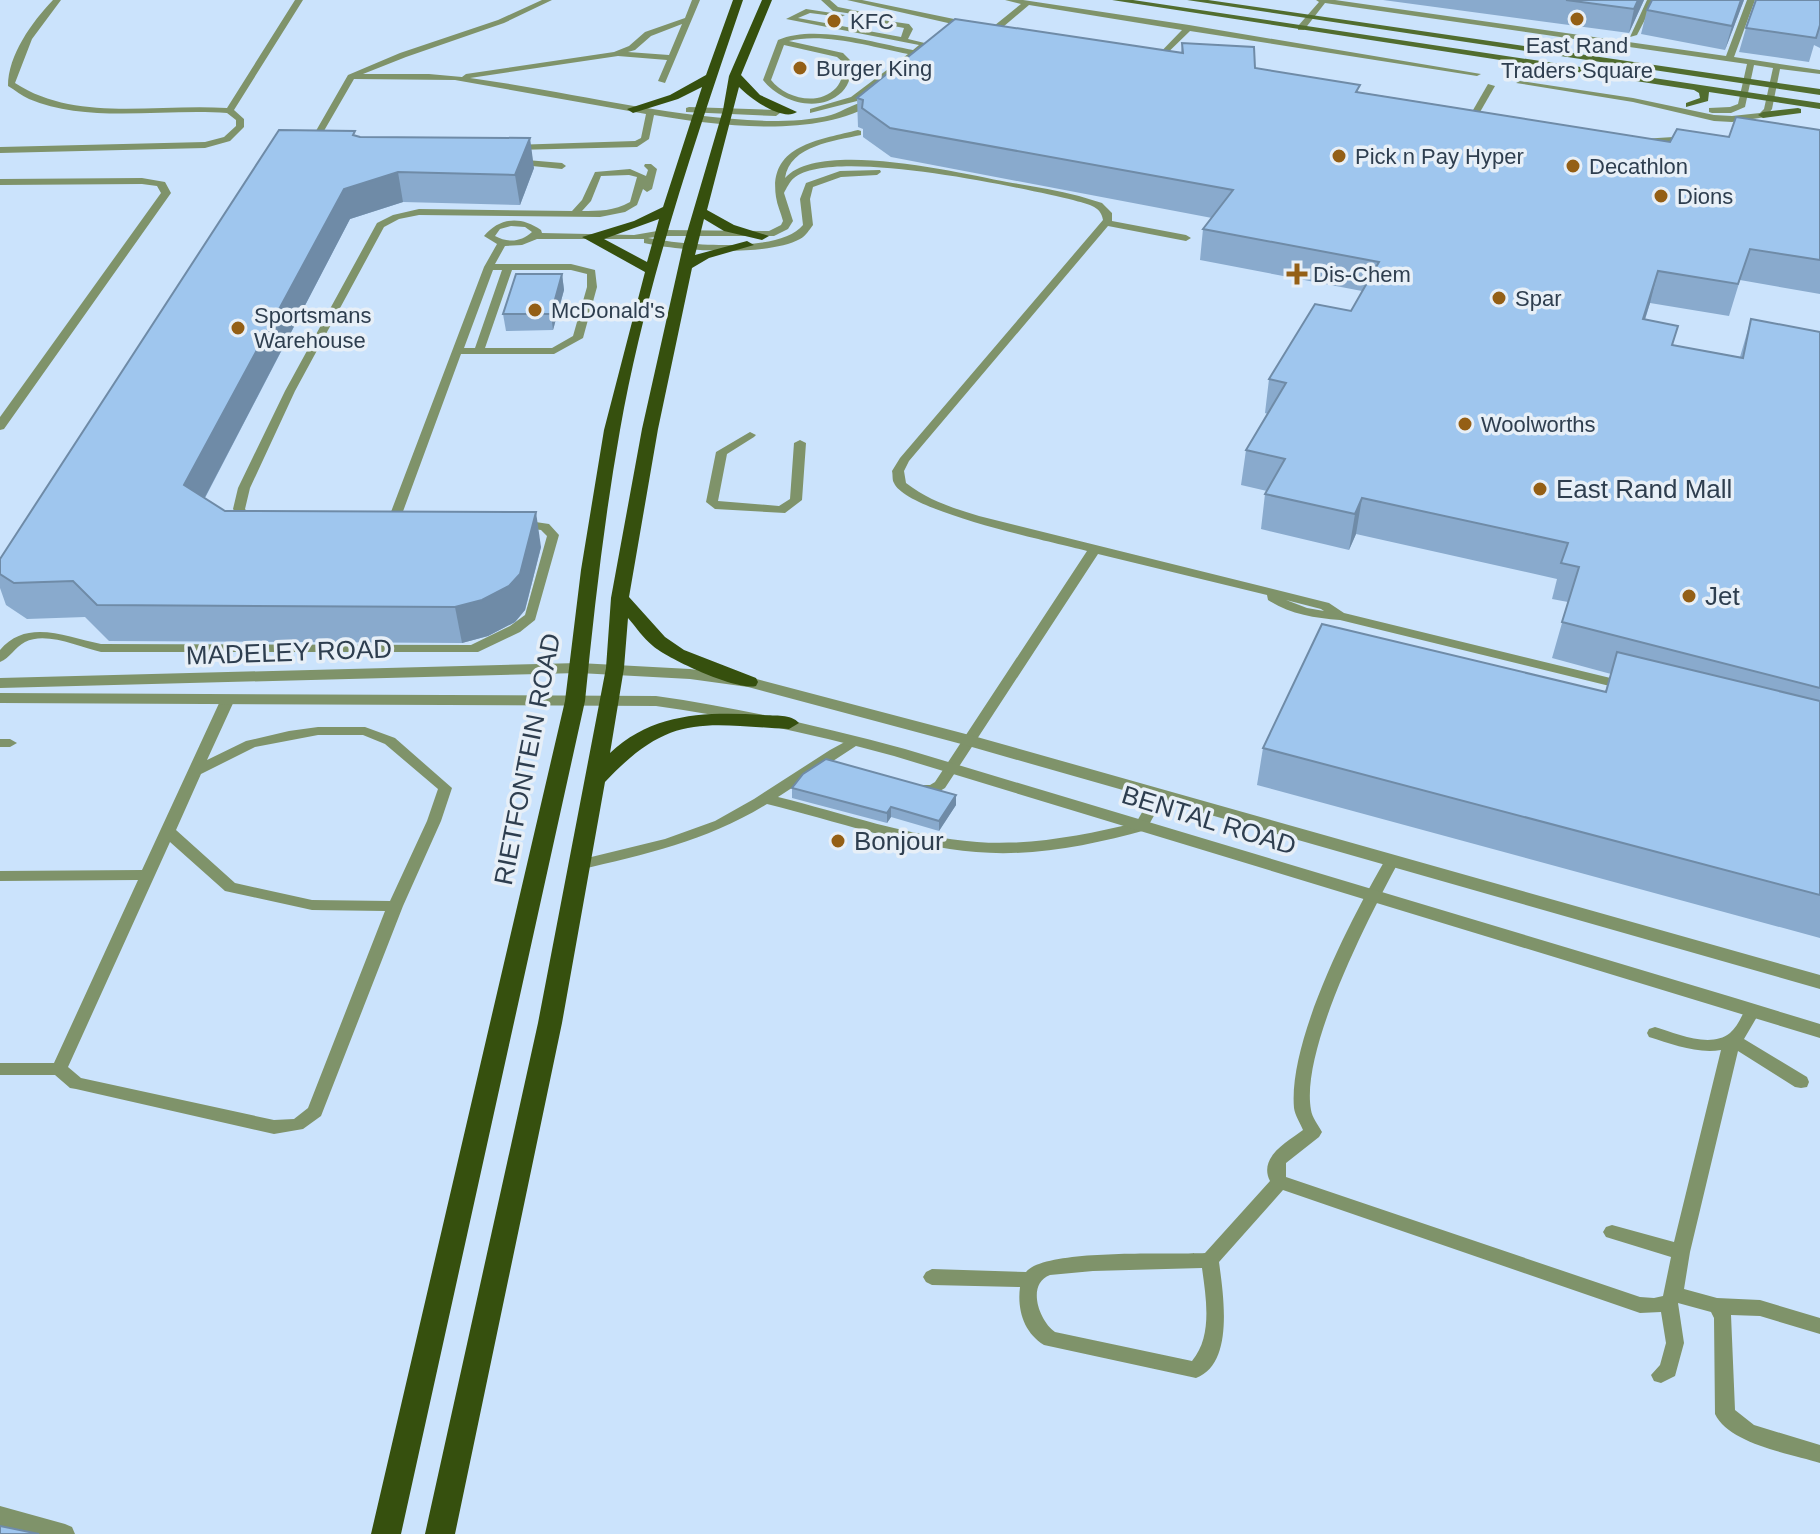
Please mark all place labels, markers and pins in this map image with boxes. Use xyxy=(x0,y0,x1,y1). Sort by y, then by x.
place label: KFC xyxy=(850,9,894,34)
marker: East Rand Traders Square xyxy=(1568,10,1586,28)
marker: KFC xyxy=(825,12,843,30)
place label: East Rand Traders Square xyxy=(1501,33,1653,83)
place label: Burger King xyxy=(816,56,932,81)
marker: Burger King xyxy=(791,59,809,77)
place label: Pick n Pay Hyper xyxy=(1355,144,1524,169)
marker: Pick n Pay Hyper xyxy=(1330,147,1348,165)
place label: Decathlon xyxy=(1589,154,1688,179)
marker: Decathlon xyxy=(1564,157,1582,175)
place label: Dions xyxy=(1677,184,1733,209)
marker: Dions xyxy=(1652,187,1670,205)
place label: Dis-Chem xyxy=(1313,262,1411,287)
marker: Dis-Chem xyxy=(1288,265,1306,283)
place label: Spar xyxy=(1515,286,1561,311)
marker: Spar xyxy=(1490,289,1508,307)
place label: McDonald's xyxy=(551,298,665,323)
marker: McDonald's xyxy=(526,301,544,319)
place label: Sportsmans Warehouse xyxy=(254,303,371,353)
marker: Sportsmans Warehouse xyxy=(229,319,247,337)
place label: Woolworths xyxy=(1481,412,1596,437)
marker: Woolworths xyxy=(1456,415,1474,433)
place label: East Rand Mall xyxy=(1556,474,1732,504)
marker: East Rand Mall xyxy=(1531,480,1549,498)
place label: Jet xyxy=(1705,581,1740,611)
marker: Jet xyxy=(1680,587,1698,605)
place label: Bonjour xyxy=(854,826,944,856)
marker: Bonjour xyxy=(829,832,847,850)

